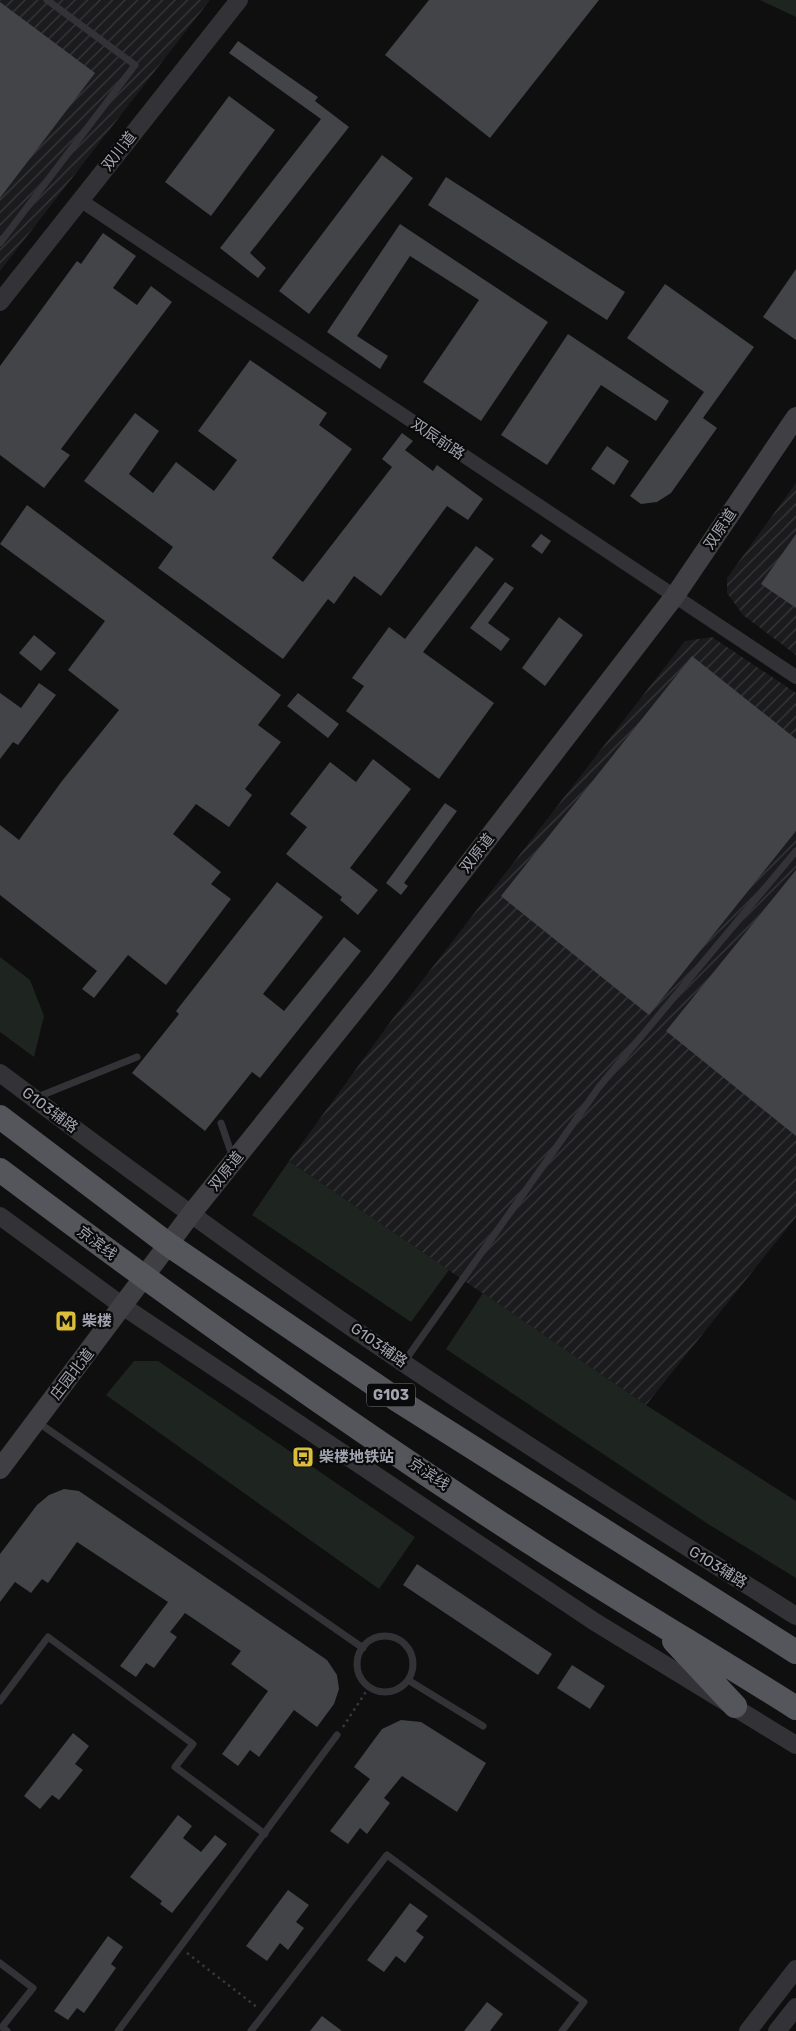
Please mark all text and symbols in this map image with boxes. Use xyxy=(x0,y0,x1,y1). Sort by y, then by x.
street label: 双川道 xyxy=(98,128,140,174)
street label: 双辰前路 xyxy=(408,415,468,463)
street label: 双原道 xyxy=(700,505,740,553)
street label: 双原道 xyxy=(456,830,498,876)
street label: G103辅路 xyxy=(19,1083,81,1137)
street label: 双原道 xyxy=(205,1148,247,1194)
street label: 京滨线 xyxy=(74,1222,120,1264)
metro station icon: 柴楼 xyxy=(54,1309,78,1333)
place label: 柴楼 xyxy=(82,1312,112,1330)
street label: G103辅路 xyxy=(347,1319,411,1371)
street label: 庄园北道 xyxy=(46,1345,98,1403)
road number: G103 xyxy=(367,1384,415,1406)
bus stop icon: 柴楼地铁站 xyxy=(291,1445,315,1469)
place label: 柴楼地铁站 xyxy=(319,1448,394,1466)
street label: 京滨线 xyxy=(405,1454,453,1494)
street label: G103辅路 xyxy=(686,1542,750,1592)

